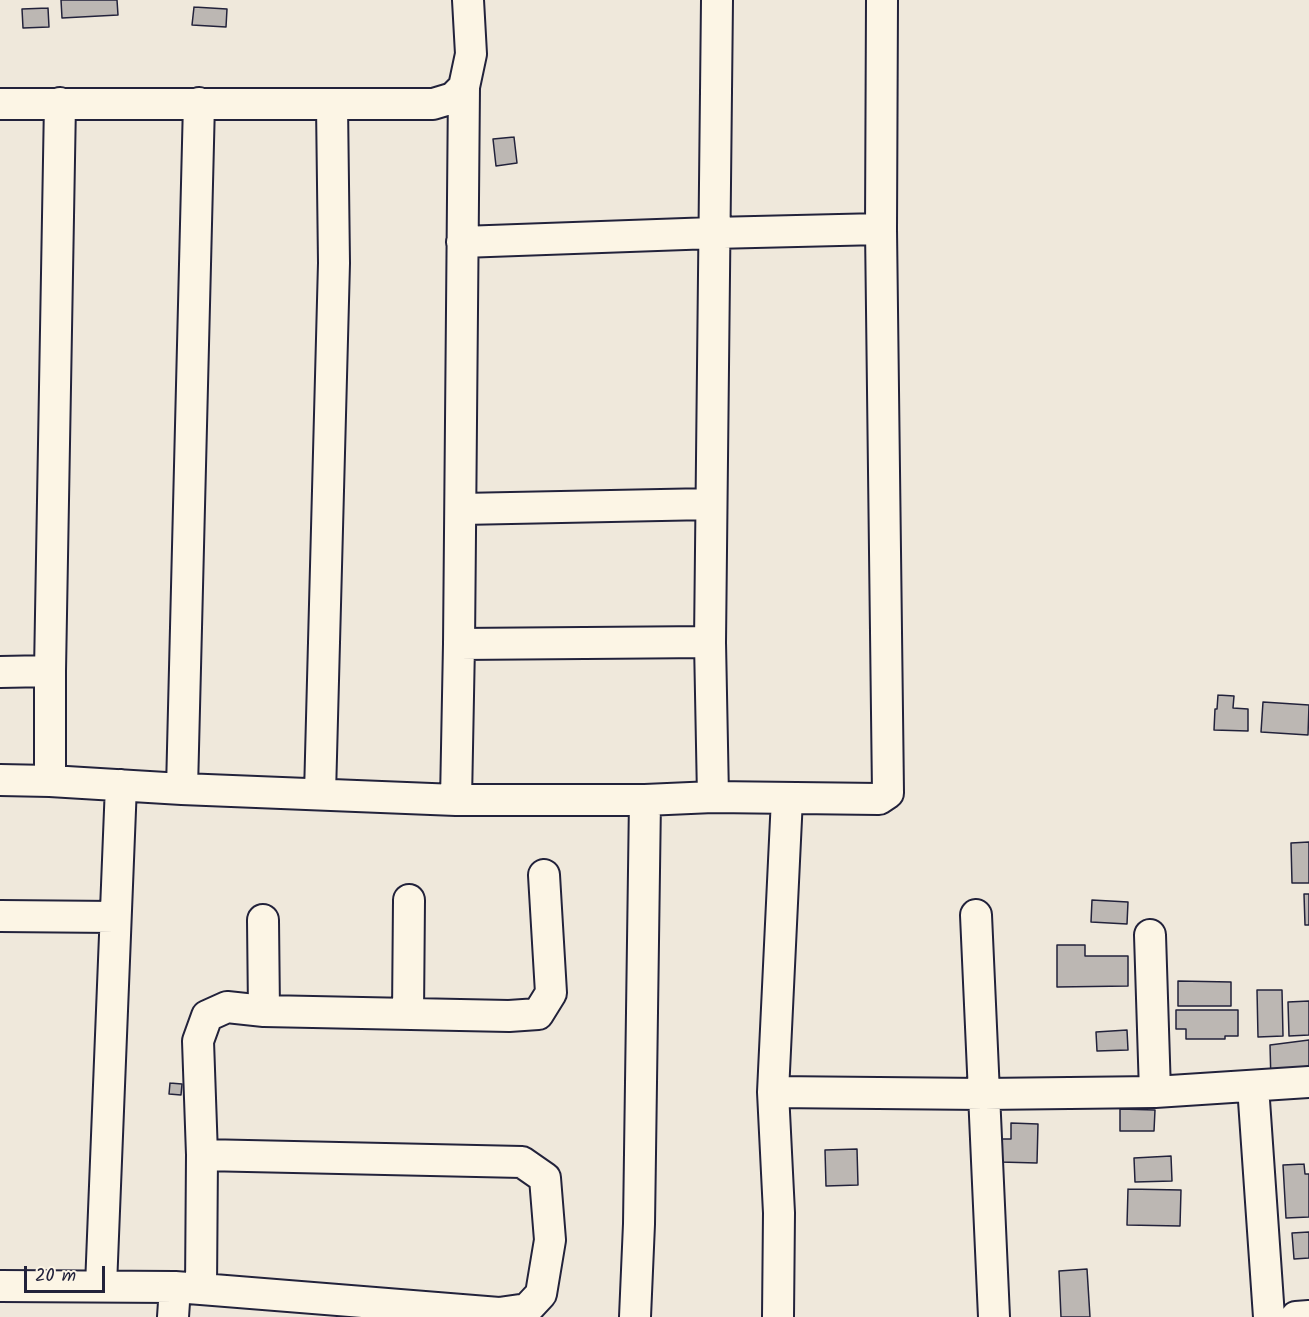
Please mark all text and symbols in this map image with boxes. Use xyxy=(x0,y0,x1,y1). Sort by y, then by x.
scale bar xyxy=(27,1254,108,1292)
text: 20 m xyxy=(35,1262,76,1291)

